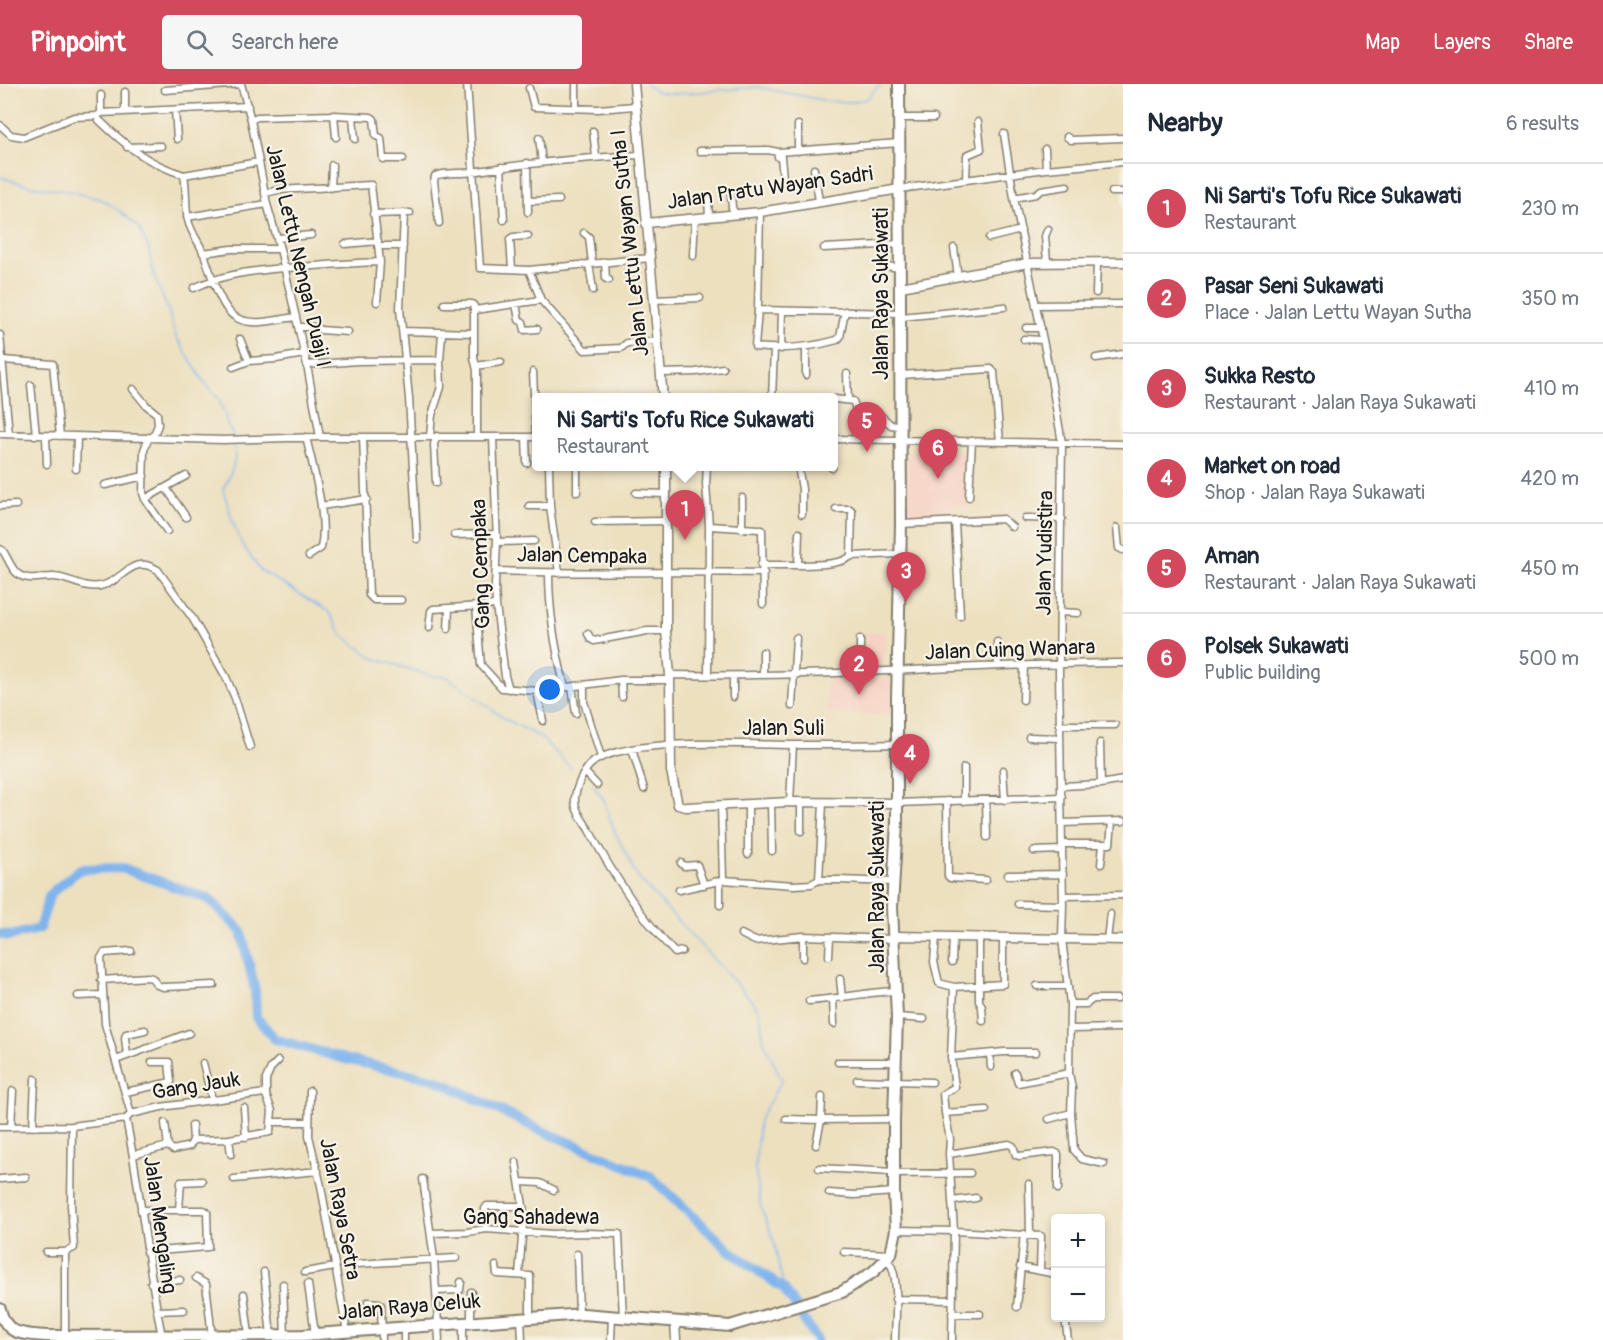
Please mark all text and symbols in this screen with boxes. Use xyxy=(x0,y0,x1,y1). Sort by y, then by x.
search box xyxy=(162,15,582,69)
text: Pinpoint xyxy=(30,25,126,60)
icon: search xyxy=(183,26,216,59)
text: Search here xyxy=(231,28,338,56)
text: Map xyxy=(1365,29,1400,56)
text: Layers xyxy=(1433,29,1491,56)
text: Share xyxy=(1524,29,1573,56)
text: Nearby xyxy=(1147,107,1223,139)
text: 6 results xyxy=(1506,111,1579,136)
street label: Jalan Lettu Wayan Sutha I xyxy=(605,128,655,358)
street label: Jalan Lettu Nengah Duaji I xyxy=(259,142,337,370)
street label: Jalan Pratu Wayan Sadri xyxy=(665,160,875,216)
text: Ni Sarti's Tofu Rice Sukawati xyxy=(1204,182,1461,210)
text: 1 xyxy=(1163,196,1170,221)
text: 230 m xyxy=(1522,196,1579,221)
street label: Jalan Raya Sukawati xyxy=(868,208,895,380)
text: Restaurant xyxy=(1204,210,1296,235)
text: Pasar Seni Sukawati xyxy=(1204,272,1383,300)
text: 2 xyxy=(1161,286,1172,311)
text: 350 m xyxy=(1521,286,1579,311)
text: Place · Jalan Lettu Wayan Sutha xyxy=(1204,300,1472,325)
text: Sukka Resto xyxy=(1204,362,1315,390)
text: 3 xyxy=(1161,376,1172,401)
text: 410 m xyxy=(1524,376,1579,401)
text: Restaurant · Jalan Raya Sukawati xyxy=(1204,390,1476,415)
popup xyxy=(532,393,838,471)
pin: 5 xyxy=(848,402,886,452)
text: Ni Sarti's Tofu Rice Sukawati xyxy=(556,406,814,434)
pin: 6 xyxy=(918,430,958,479)
text: Restaurant xyxy=(556,434,649,459)
text: Market on road xyxy=(1204,452,1341,480)
text: 4 xyxy=(1161,466,1172,491)
text: 420 m xyxy=(1520,466,1579,491)
text: Shop · Jalan Raya Sukawati xyxy=(1204,480,1425,505)
pin: 1 xyxy=(666,490,704,540)
street label: Jalan Yudistira xyxy=(1030,490,1060,616)
street label: Gang Cempaka xyxy=(465,499,497,629)
street label: Jalan Cempaka xyxy=(517,541,647,571)
text: Aman xyxy=(1204,542,1259,570)
pin: 3 xyxy=(886,552,926,602)
text: 5 xyxy=(1161,556,1172,581)
text: 450 m xyxy=(1521,556,1579,581)
text: Restaurant · Jalan Raya Sukawati xyxy=(1204,570,1476,595)
text: Polsek Sukawati xyxy=(1204,632,1348,660)
street label: Jalan Cuing Wanara xyxy=(924,634,1096,666)
pin: 2 xyxy=(840,646,878,695)
text: 6 xyxy=(1161,646,1172,671)
text: 500 m xyxy=(1519,646,1579,671)
text: Public building xyxy=(1204,660,1320,685)
your location xyxy=(535,675,564,704)
street label: Jalan Suli xyxy=(742,715,824,742)
pin: 4 xyxy=(890,734,930,784)
street label: Jalan Raya Sukawati xyxy=(864,801,891,973)
street label: Gang Jauk xyxy=(150,1066,242,1106)
street label: Jalan Raya Setra xyxy=(313,1136,367,1282)
street label: Jalan Mengaling xyxy=(137,1154,183,1296)
street label: Gang Sahadewa xyxy=(463,1204,599,1231)
map controls xyxy=(1051,1214,1105,1322)
button: + xyxy=(1051,1214,1105,1268)
button: − xyxy=(1051,1268,1105,1322)
street label: Jalan Raya Celuk xyxy=(336,1287,482,1327)

